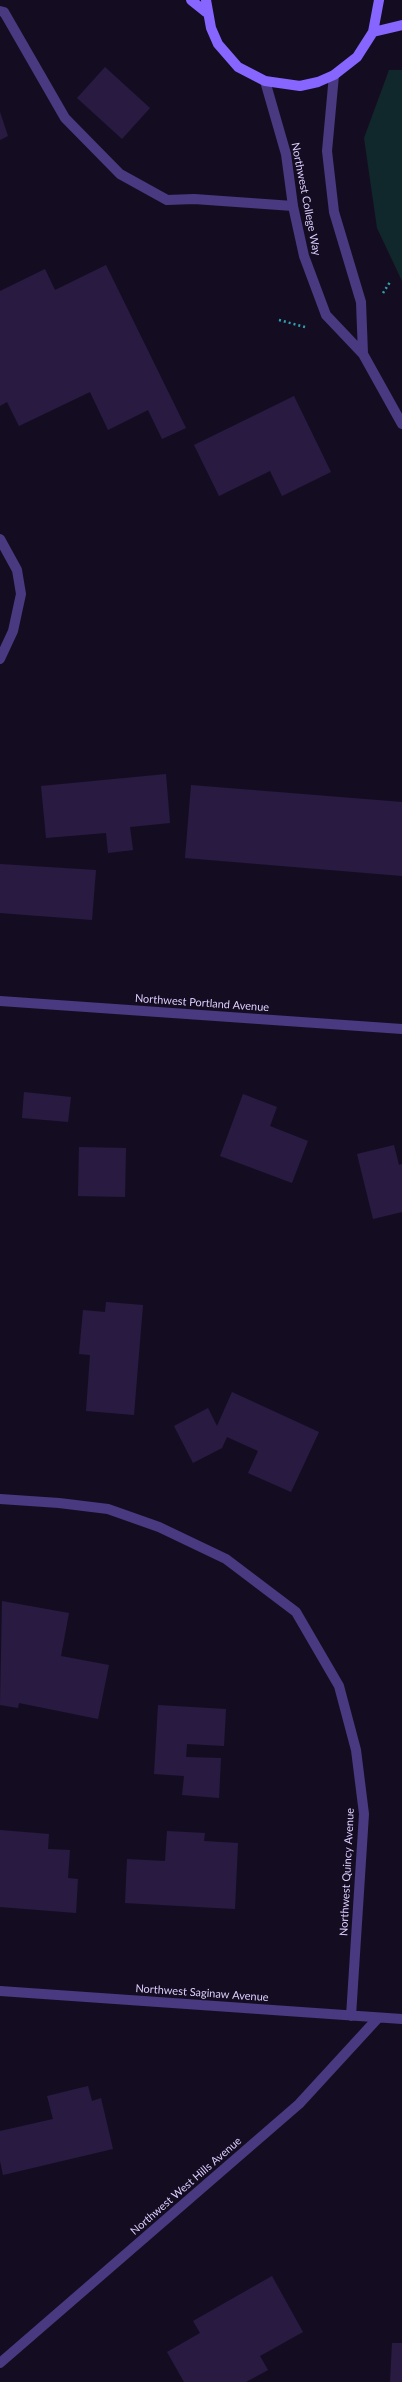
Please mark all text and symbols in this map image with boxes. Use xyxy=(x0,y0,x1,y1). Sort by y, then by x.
street label: Northwest College Way xyxy=(289,141,323,257)
street label: Northwest Portland Avenue xyxy=(134,992,270,1014)
street label: Northwest Quincy Avenue xyxy=(337,1808,357,1936)
street label: Northwest Saginaw Avenue xyxy=(135,1982,269,2004)
street label: Northwest West Hills Avenue xyxy=(128,2134,244,2238)

